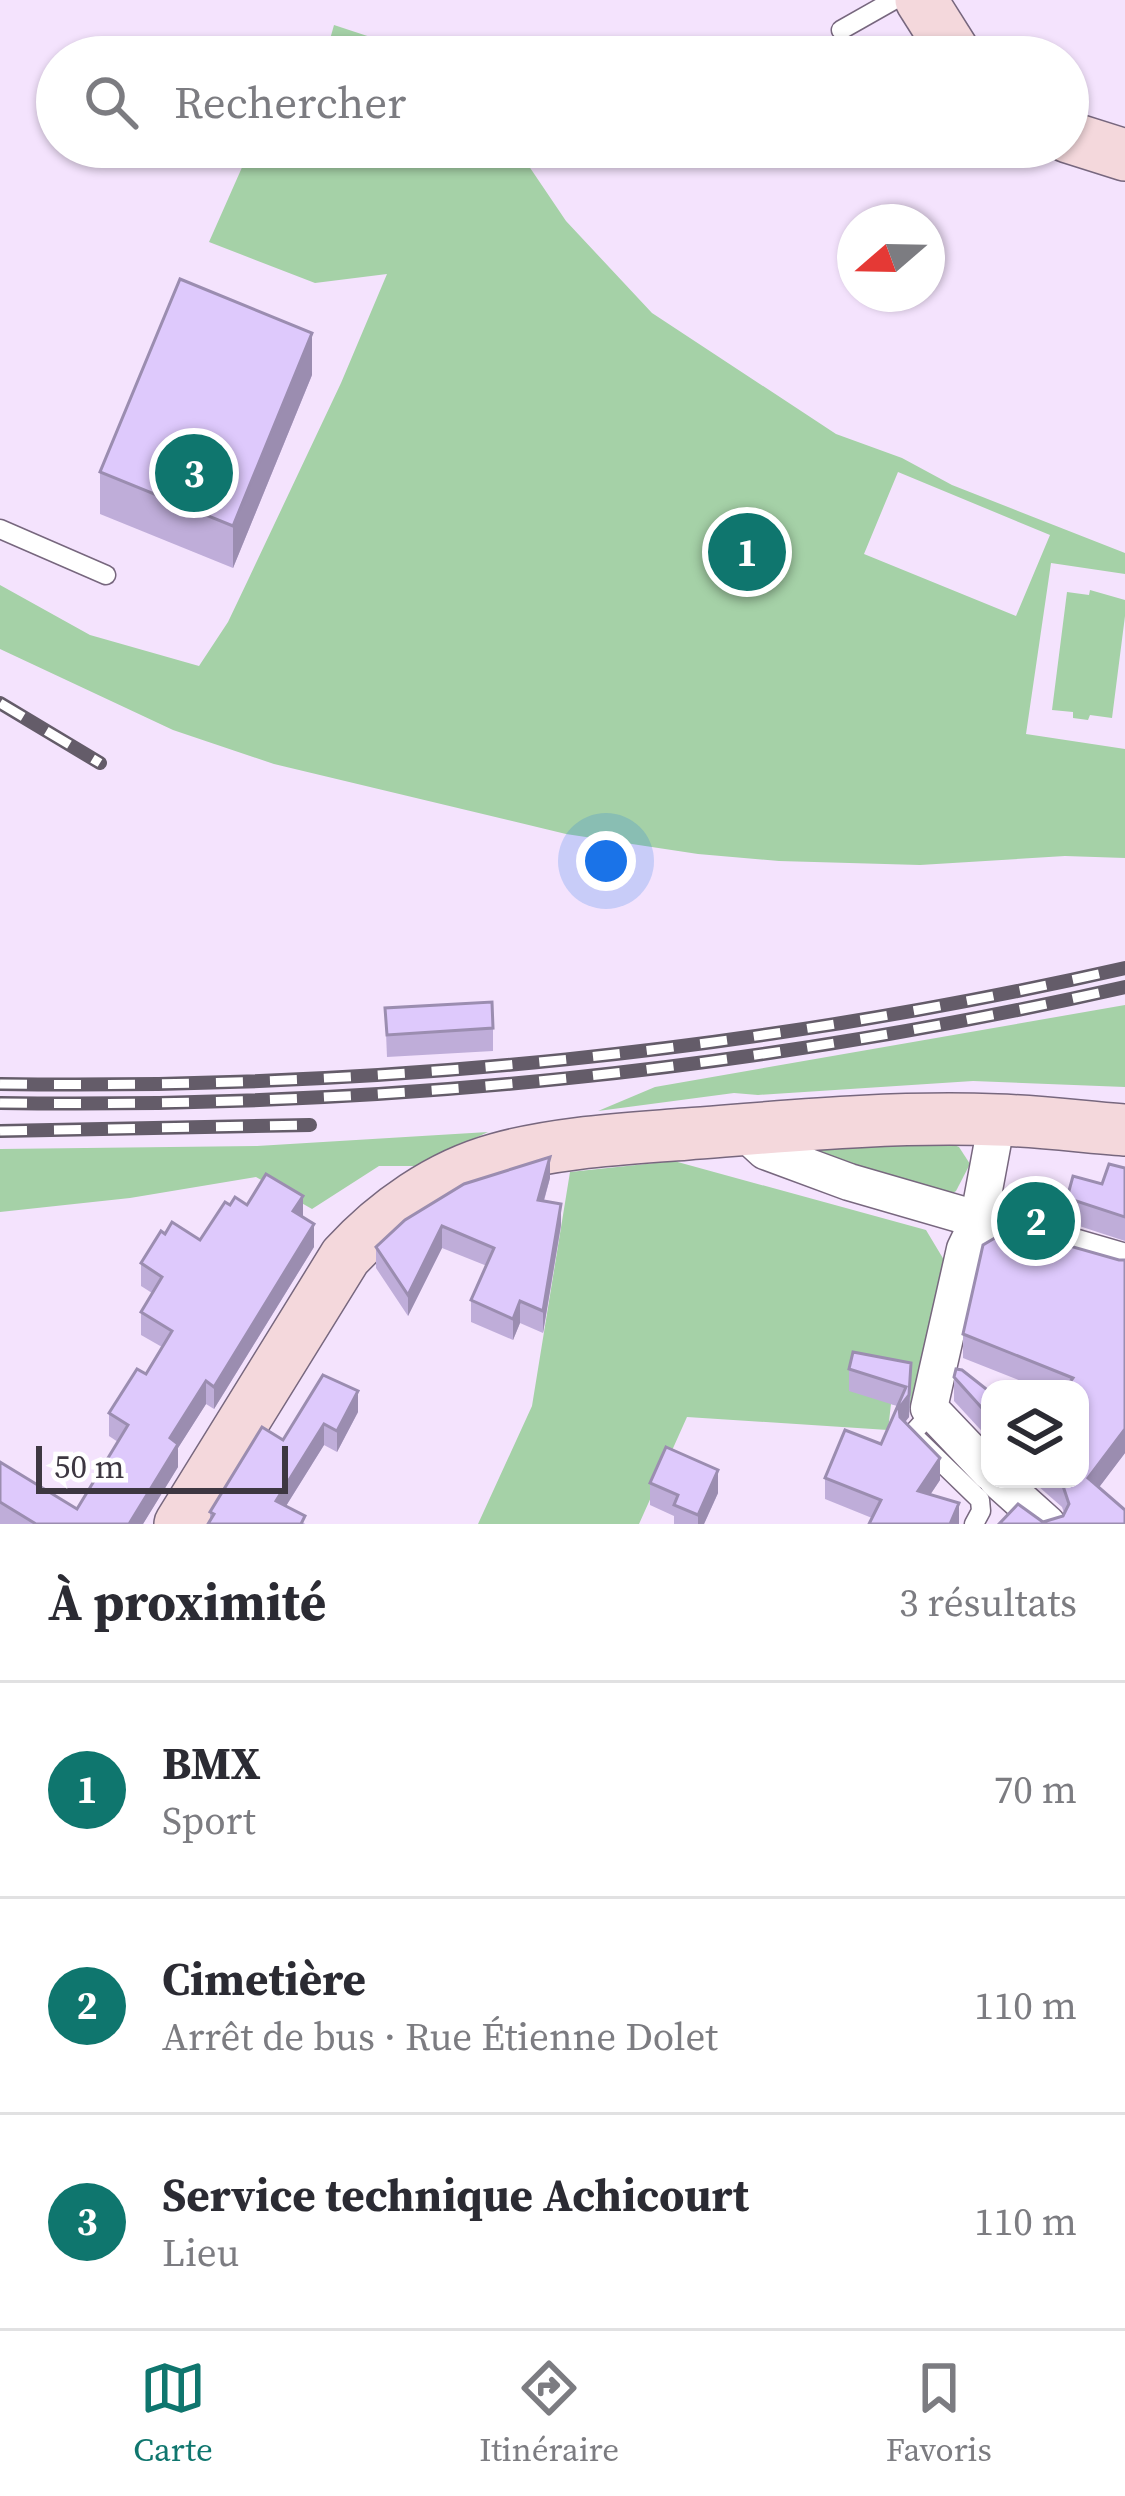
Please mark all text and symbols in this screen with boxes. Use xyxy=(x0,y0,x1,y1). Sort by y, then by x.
search box xyxy=(36,36,1089,168)
icon: search xyxy=(78,69,144,135)
text: Rechercher xyxy=(174,71,406,133)
north arrow xyxy=(837,204,945,312)
pin: 3 xyxy=(155,428,233,518)
pin: 1 xyxy=(708,507,786,597)
your location xyxy=(576,831,636,891)
pin: 2 xyxy=(997,1176,1075,1266)
map controls xyxy=(981,1380,1089,1488)
button: layers xyxy=(981,1380,1089,1488)
scale bar xyxy=(36,1440,288,1493)
text: 50 m xyxy=(54,1444,124,1489)
text: À proximité xyxy=(48,1567,326,1637)
text: 3 résultats xyxy=(899,1576,1077,1629)
text: BMX xyxy=(162,1732,260,1794)
text: 1 xyxy=(76,1763,98,1816)
text: 70 m xyxy=(994,1763,1077,1816)
text: Sport xyxy=(162,1794,256,1847)
text: Cimetière xyxy=(162,1948,366,2010)
text: 2 xyxy=(76,1979,98,2032)
text: 110 m xyxy=(974,1979,1077,2032)
text: Arrêt de bus · Rue Étienne Dolet xyxy=(162,2010,718,2063)
text: Service technique Achicourt xyxy=(162,2164,749,2226)
text: 3 xyxy=(76,2195,98,2248)
text: 110 m xyxy=(974,2195,1077,2248)
text: Lieu xyxy=(162,2226,240,2279)
tab: Carte xyxy=(133,2355,213,2472)
tab: Itinéraire xyxy=(479,2355,619,2472)
tab: Favoris xyxy=(886,2355,992,2472)

